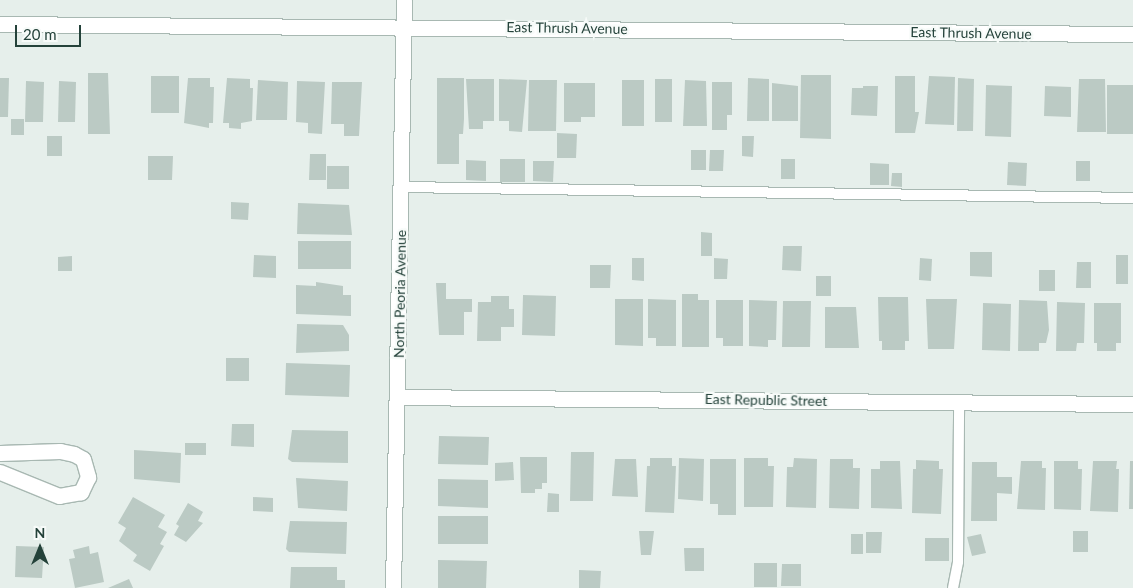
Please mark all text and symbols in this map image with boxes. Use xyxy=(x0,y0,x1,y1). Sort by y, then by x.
scale bar xyxy=(18,15,84,47)
street label: East Thrush Avenue xyxy=(506,19,628,37)
street label: East Thrush Avenue xyxy=(910,24,1032,42)
text: 20 m xyxy=(23,25,57,43)
street label: North Peoria Avenue xyxy=(390,230,410,358)
street label: East Republic Street xyxy=(705,391,827,409)
north arrow xyxy=(15,523,65,573)
text: N xyxy=(35,524,45,541)

